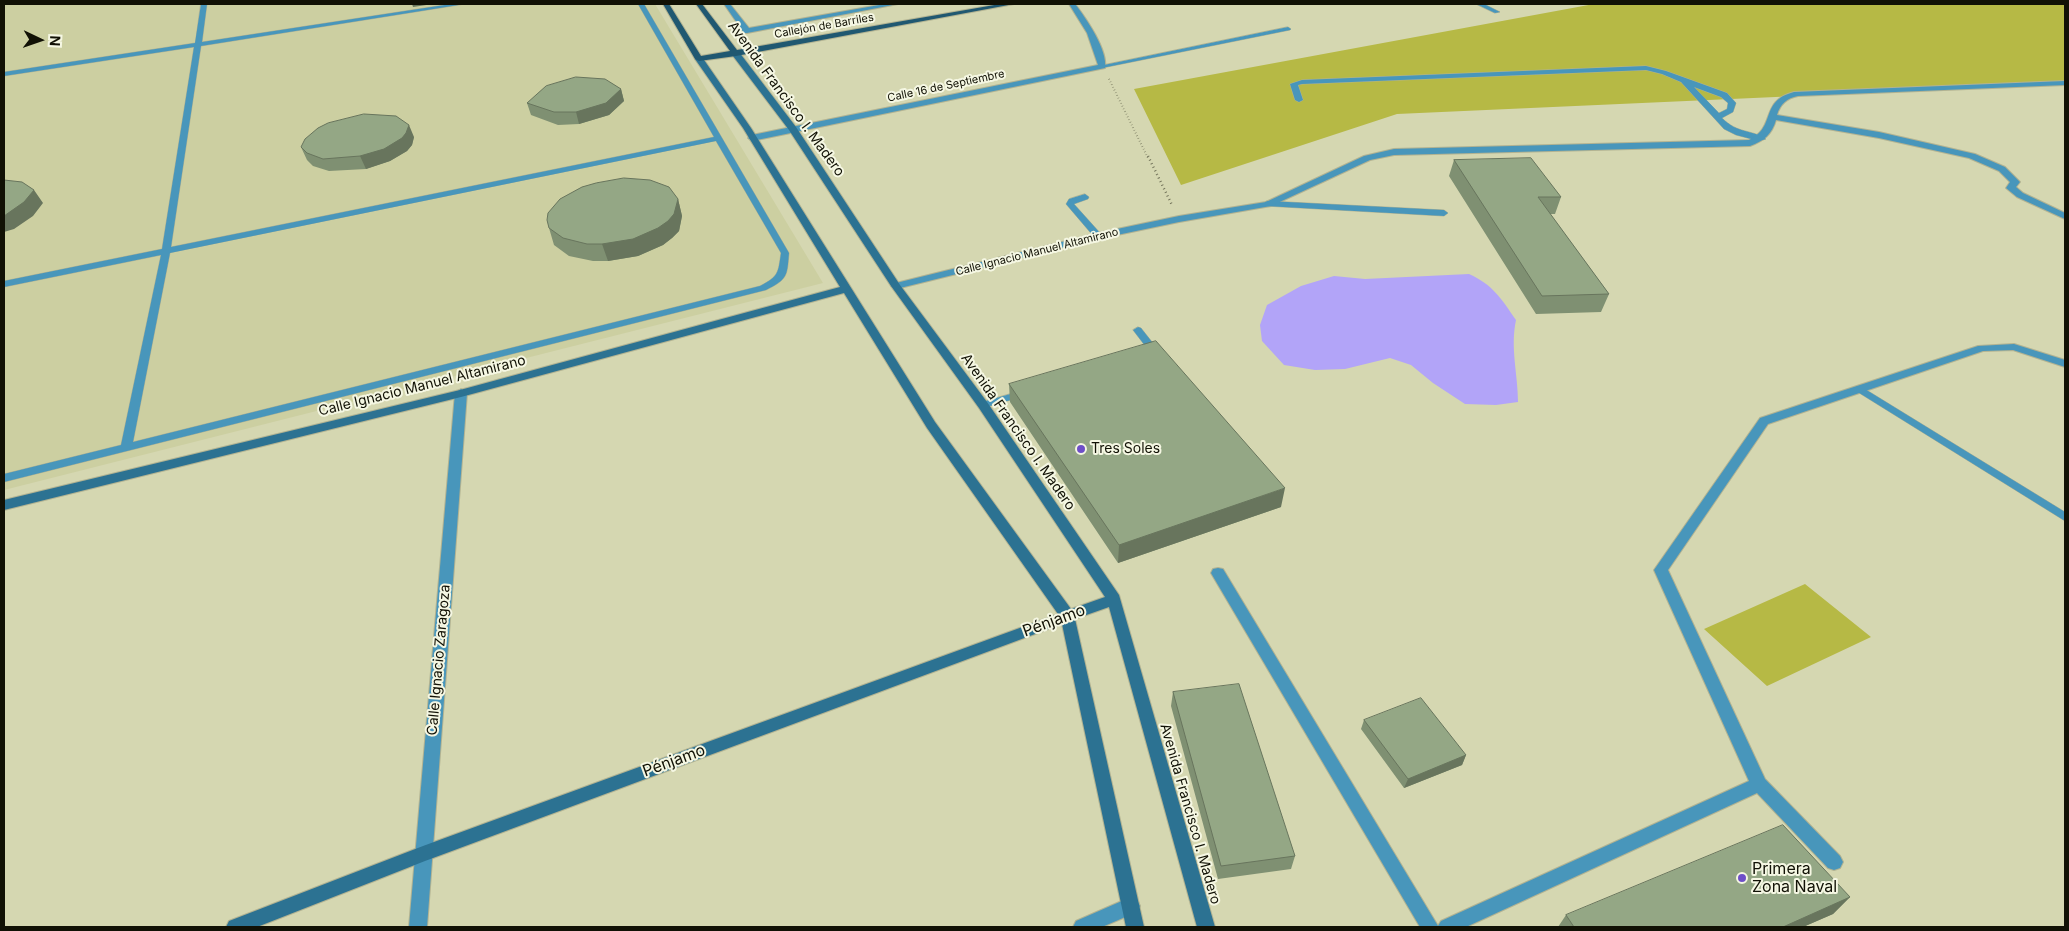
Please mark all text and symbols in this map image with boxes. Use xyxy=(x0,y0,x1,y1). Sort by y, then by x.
street label: Callejón de Barriles xyxy=(773,11,875,41)
north arrow xyxy=(15,15,65,65)
street label: Avenida Francisco I. Madero xyxy=(724,18,848,180)
text: N xyxy=(47,35,64,47)
street label: Calle 16 de Septiembre xyxy=(886,67,1006,105)
street label: Calle Ignacio Manuel Altamirano xyxy=(954,225,1120,279)
street label: Avenida Francisco I. Madero xyxy=(957,350,1079,514)
street label: Calle Ignacio Manuel Altamirano xyxy=(317,352,527,420)
place label: Tres Soles xyxy=(1091,441,1160,457)
marker: Tres Soles xyxy=(1075,443,1087,455)
street label: Calle Ignacio Zaragoza xyxy=(424,584,454,736)
street label: Pénjamo xyxy=(1020,601,1088,641)
street label: Avenida Francisco I. Madero xyxy=(1156,722,1224,906)
street label: Pénjamo xyxy=(640,741,708,781)
place label: Primera Zona Naval xyxy=(1752,859,1837,897)
marker: Primera Zona Naval xyxy=(1736,872,1748,884)

